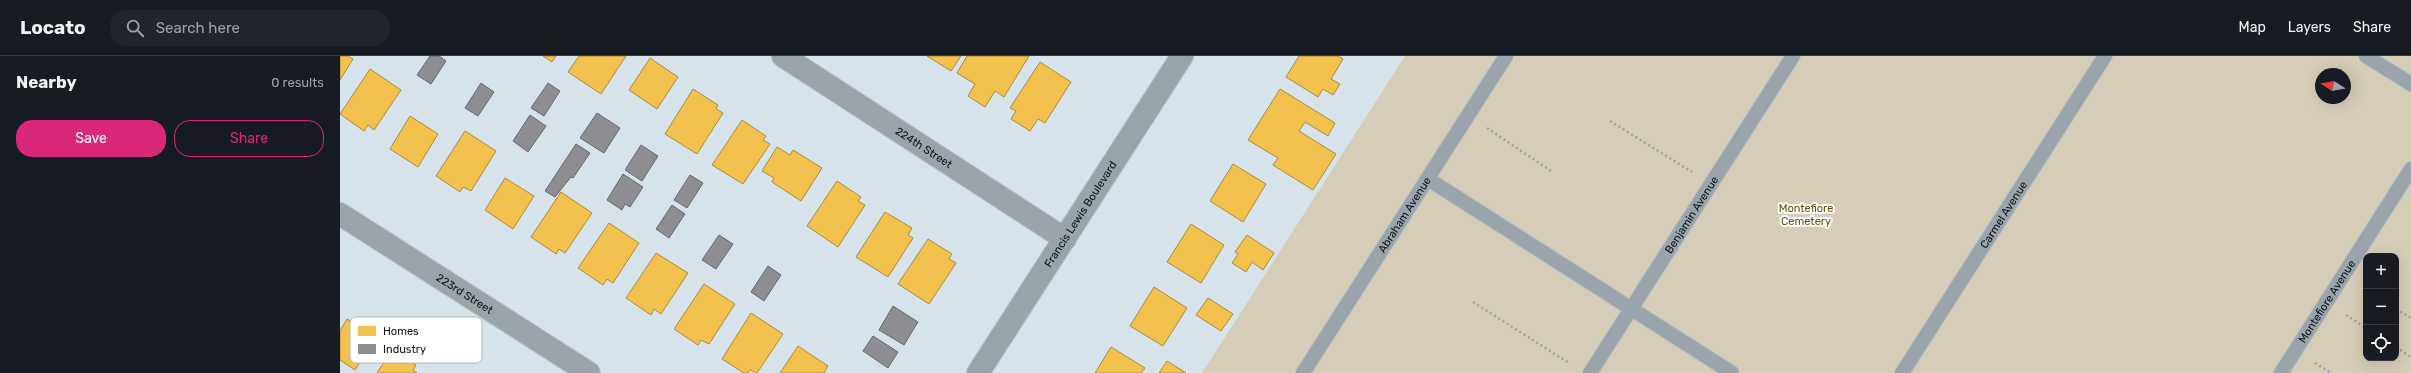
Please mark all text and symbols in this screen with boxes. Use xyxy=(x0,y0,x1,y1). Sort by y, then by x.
search box xyxy=(110,10,390,46)
text: Locato xyxy=(20,16,86,39)
icon: search xyxy=(124,17,146,39)
text: Search here xyxy=(156,19,240,37)
text: Map xyxy=(2239,19,2266,36)
text: Layers xyxy=(2288,19,2331,36)
text: Share xyxy=(2353,19,2391,36)
north arrow xyxy=(2315,68,2351,104)
text: Nearby xyxy=(16,72,77,92)
text: 0 results xyxy=(271,75,324,90)
button: Save xyxy=(16,120,166,157)
button: Share xyxy=(174,120,324,157)
street label: 224th Street xyxy=(893,125,955,171)
street label: Francis Lewis Boulevard xyxy=(1042,159,1120,270)
street label: Benjamin Avenue xyxy=(1662,174,1721,256)
street label: Abraham Avenue xyxy=(1376,175,1434,255)
street label: Carmel Avenue xyxy=(1978,179,2030,251)
park label: Montefiore Cemetery xyxy=(1779,202,1833,228)
map controls xyxy=(2363,253,2399,361)
button: + xyxy=(2363,253,2399,289)
street label: Montefiore Avenue xyxy=(2296,258,2358,345)
street label: 223rd Street xyxy=(434,271,496,317)
button: − xyxy=(2363,289,2399,325)
legend xyxy=(350,317,482,363)
text: Homes xyxy=(383,325,419,338)
button: locate xyxy=(2363,325,2399,361)
text: Industry xyxy=(383,343,426,356)

